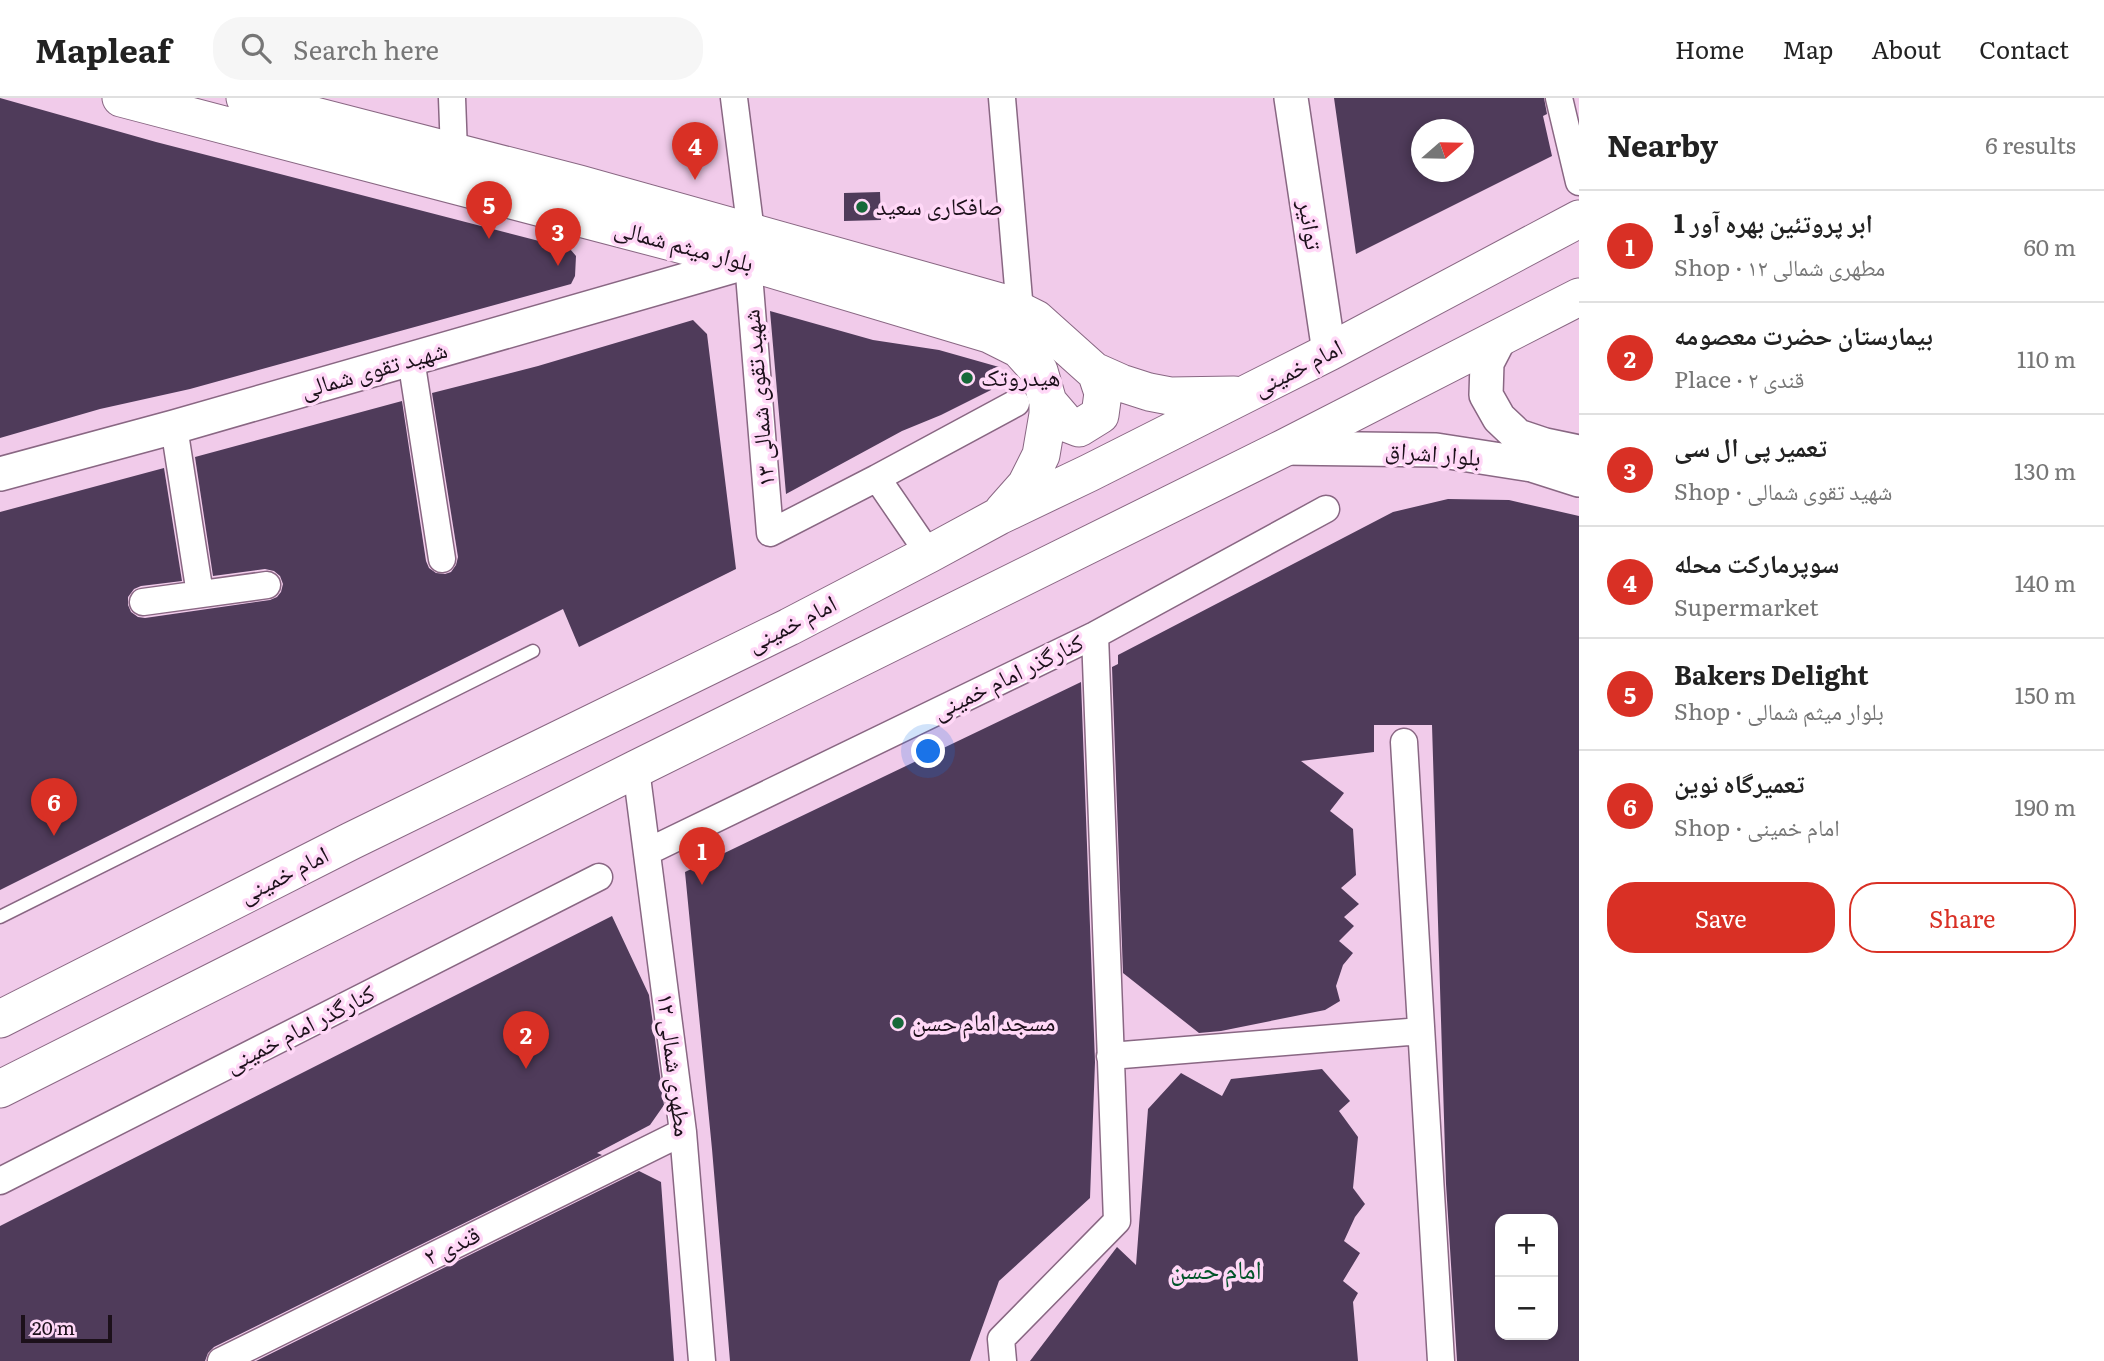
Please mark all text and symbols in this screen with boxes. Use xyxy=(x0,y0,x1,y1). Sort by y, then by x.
search box xyxy=(213,17,703,80)
text: Mapleaf xyxy=(35,24,171,73)
icon: search xyxy=(237,29,275,67)
text: Search here xyxy=(293,29,439,68)
text: Home xyxy=(1675,31,1744,66)
text: Map xyxy=(1782,31,1833,66)
text: About xyxy=(1871,31,1941,66)
text: Contact xyxy=(1979,31,2069,66)
north arrow xyxy=(1411,119,1474,182)
pin: 4 xyxy=(672,122,718,180)
text: Nearby xyxy=(1607,122,1718,166)
text: 6 results xyxy=(1985,127,2076,161)
pin: 5 xyxy=(466,181,512,239)
place label: صافکاری سعید xyxy=(876,187,1003,222)
street label: توانیر xyxy=(1291,196,1334,252)
marker: صافکاری سعید xyxy=(854,199,870,215)
text: ابر پروتئین بهره آور 1 xyxy=(1674,202,1873,241)
pin: 3 xyxy=(535,208,581,266)
street label: بلوار میثم شمالی xyxy=(611,208,758,280)
text: 1 xyxy=(1625,229,1635,263)
text: 60 m xyxy=(2023,229,2076,263)
text: Shop · مطهری شمالی ۱۲ xyxy=(1674,249,1885,283)
street label: شهید تقوی شمالی ۱۳ xyxy=(731,308,782,488)
text: بیمارستان حضرت معصومه xyxy=(1674,314,1933,353)
street label: امام خمینی xyxy=(1246,328,1348,404)
street label: شهید تقوی شمالی xyxy=(296,330,451,405)
text: 2 xyxy=(1624,341,1636,375)
text: 110 m xyxy=(2017,341,2076,375)
place label: هیدروتک xyxy=(981,358,1061,393)
text: Place · قندی ۲ xyxy=(1674,361,1804,395)
marker: هیدروتک xyxy=(959,370,975,386)
text: تعمیر پی ال سی xyxy=(1674,426,1827,465)
street label: بلوار اشراق xyxy=(1384,430,1483,473)
text: 3 xyxy=(1624,453,1636,487)
text: 130 m xyxy=(2014,453,2076,487)
text: Shop · شهید تقوی شمالی xyxy=(1674,473,1892,507)
text: سوپرمارکت محله xyxy=(1674,542,1840,581)
text: 4 xyxy=(1623,565,1637,599)
text: 140 m xyxy=(2015,565,2076,599)
street label: امام خمینی xyxy=(740,584,842,660)
text: Supermarket xyxy=(1674,589,1818,623)
street label: کنارگذر امام خمینی xyxy=(925,623,1089,727)
text: Bakers Delight xyxy=(1674,654,1869,693)
text: 5 xyxy=(1624,677,1636,711)
text: 150 m xyxy=(2015,677,2076,711)
text: Shop · بلوار میثم شمالی xyxy=(1674,693,1884,727)
your location xyxy=(911,734,945,768)
text: تعمیرگاه نوین xyxy=(1674,762,1805,801)
pin: 6 xyxy=(31,778,77,836)
text: 6 xyxy=(1623,789,1637,823)
text: 190 m xyxy=(2014,789,2076,823)
text: Shop · امام خمینی xyxy=(1674,809,1840,843)
pin: 1 xyxy=(679,827,725,885)
street label: امام خمینی xyxy=(232,835,334,911)
button: Save xyxy=(1607,882,1835,953)
button: Share xyxy=(1849,882,2076,953)
street label: کنارگذر امام خمینی xyxy=(218,974,380,1081)
street label: مطهری شمالی ۱۲ xyxy=(650,991,703,1138)
place label: مسجد امام حسن xyxy=(912,1003,1056,1039)
pin: 2 xyxy=(503,1011,549,1069)
marker: مسجد امام حسن xyxy=(890,1015,906,1031)
map controls xyxy=(1495,1214,1558,1340)
button: + xyxy=(1495,1214,1558,1277)
street label: قندی ۲ xyxy=(417,1215,485,1272)
district label: امام حسن xyxy=(1170,1248,1262,1288)
button: − xyxy=(1495,1277,1558,1340)
scale bar xyxy=(21,1312,112,1344)
text: 20 m xyxy=(32,1313,75,1341)

